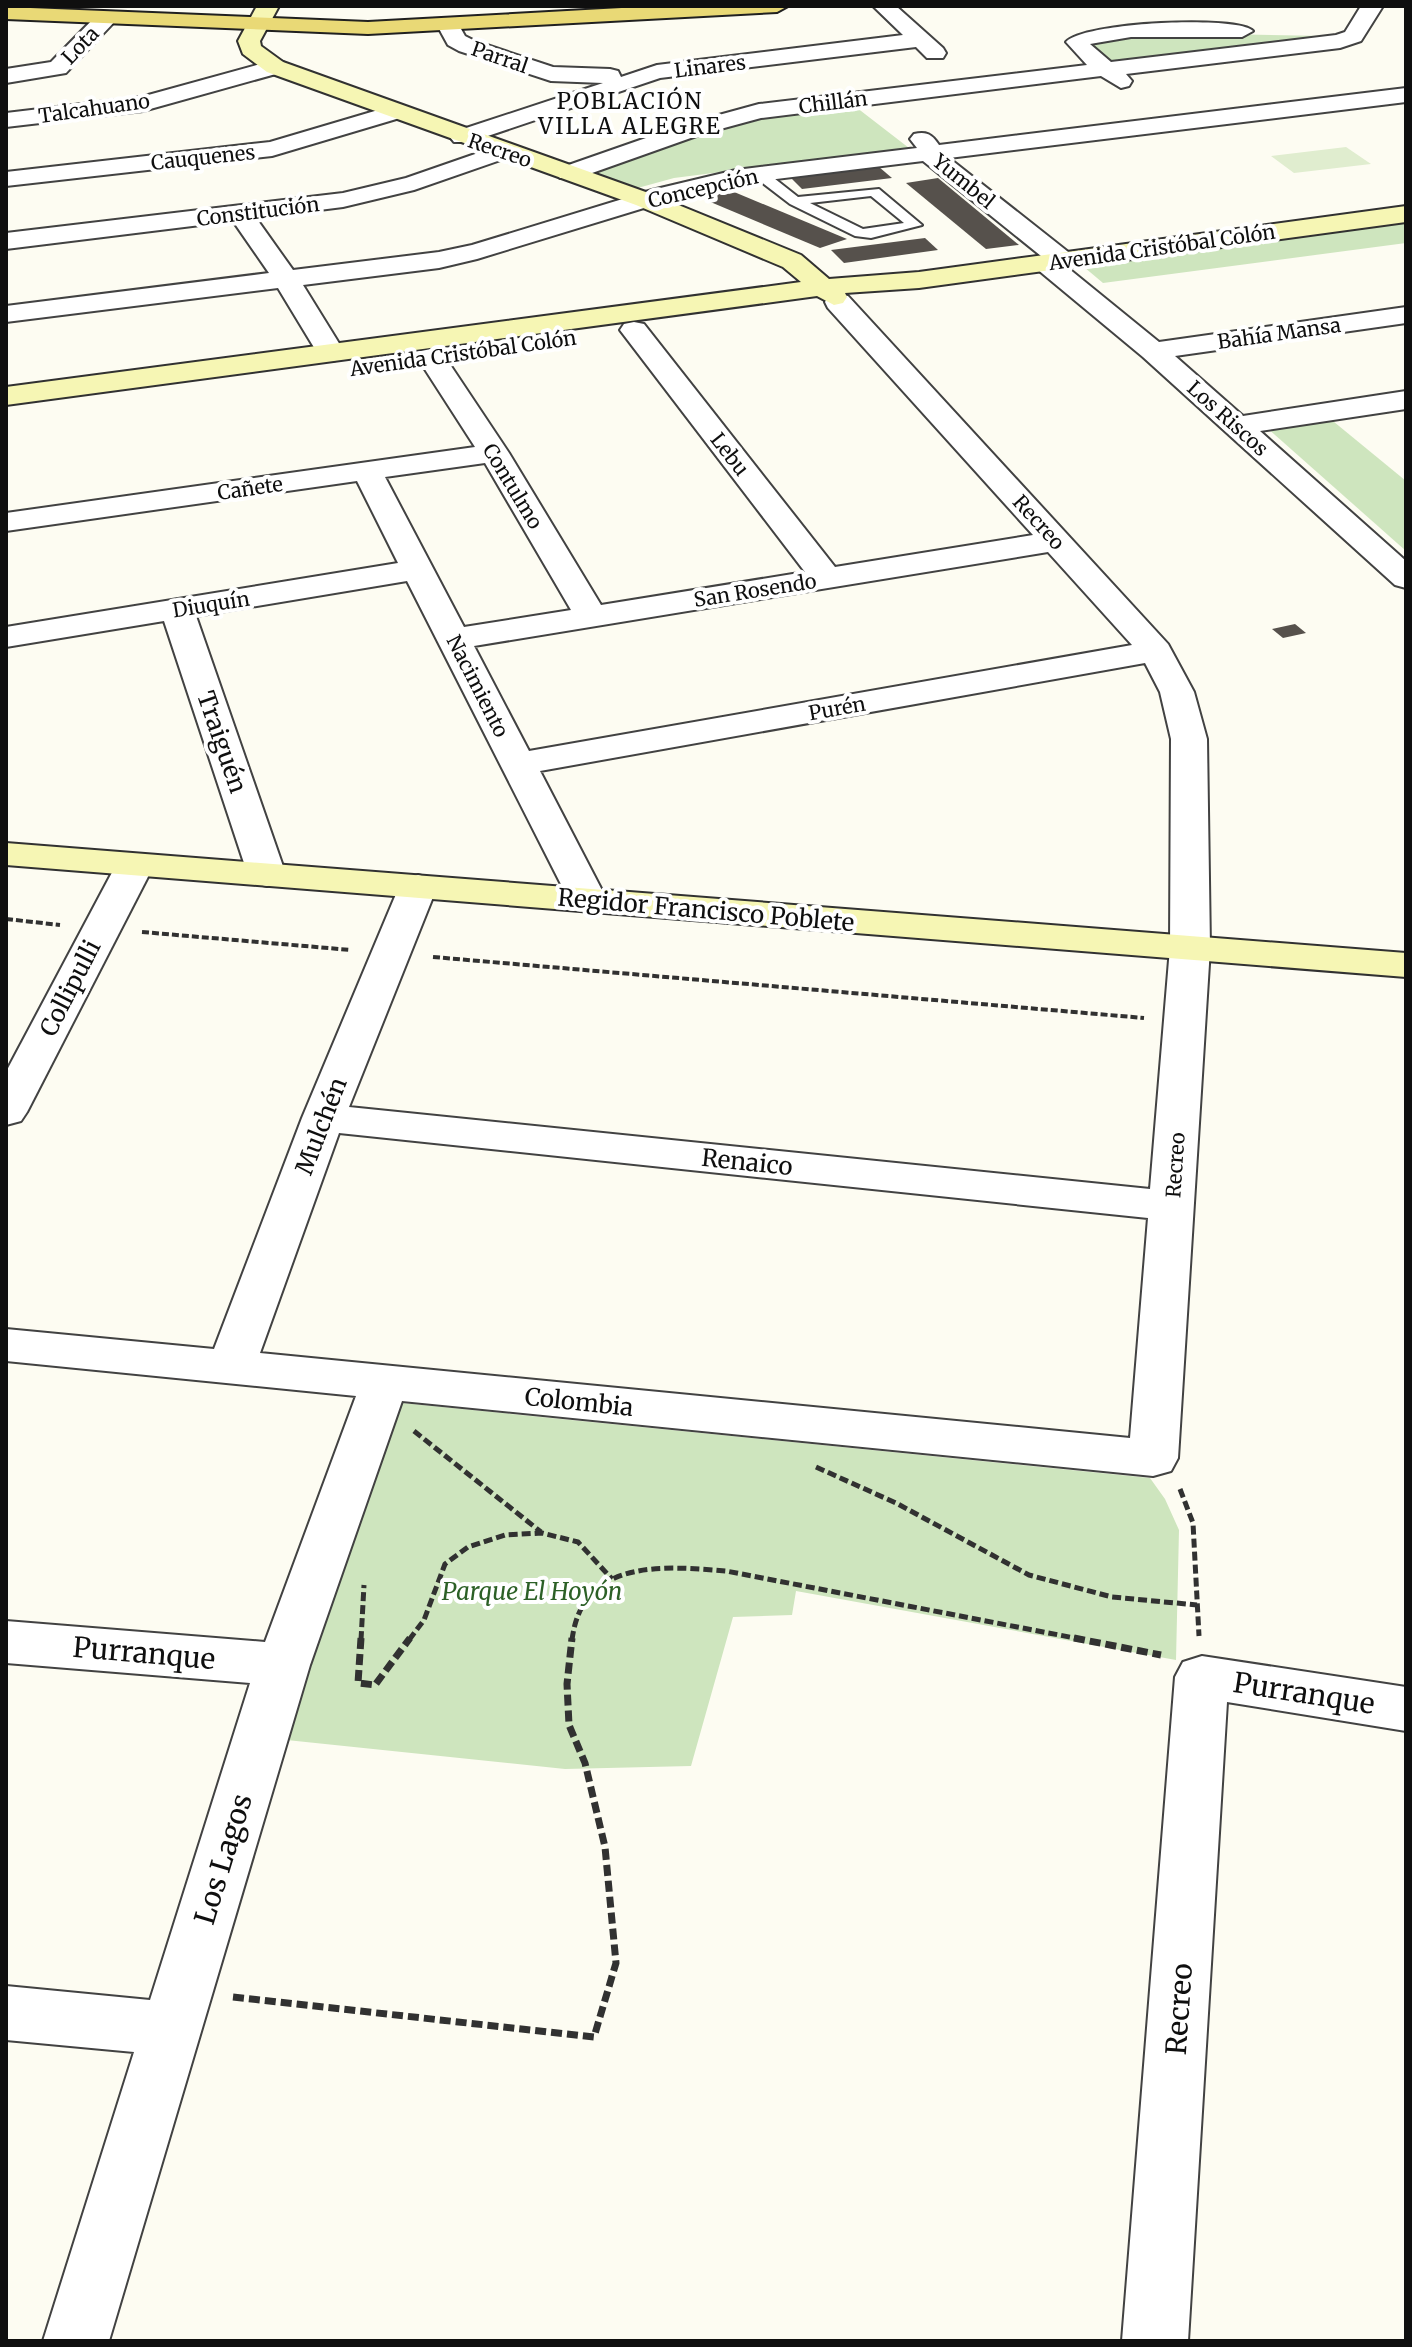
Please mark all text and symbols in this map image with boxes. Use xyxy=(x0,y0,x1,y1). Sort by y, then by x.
street label: Lota xyxy=(56,21,104,69)
street label: Parral xyxy=(468,36,532,78)
street label: Linares xyxy=(673,49,747,83)
street label: Chillán xyxy=(797,85,869,119)
district label: POBLACIÓN VILLA ALEGRE xyxy=(537,86,722,140)
street label: Talcahuano xyxy=(37,88,152,128)
street label: Recreo xyxy=(465,128,535,173)
street label: Cauquenes xyxy=(150,139,256,175)
street label: Yumbel xyxy=(927,148,1000,214)
street label: Concepción xyxy=(646,163,760,213)
street label: Constitución xyxy=(195,191,321,231)
street label: Avenida Cristóbal Colón xyxy=(1046,219,1277,275)
street label: Bahía Mansa xyxy=(1216,312,1343,354)
street label: Avenida Cristóbal Colón xyxy=(347,325,578,381)
street label: Los Riscos xyxy=(1182,375,1274,461)
street label: Lebu xyxy=(705,428,755,480)
street label: Contulmo xyxy=(478,439,548,534)
street label: Cañete xyxy=(216,471,284,505)
street label: Recreo xyxy=(1008,489,1070,555)
street label: San Rosendo xyxy=(692,568,818,612)
street label: Diuquín xyxy=(171,586,251,622)
street label: Nacimiento xyxy=(442,631,515,742)
street label: Traiguén xyxy=(190,687,254,797)
street label: Purén xyxy=(806,691,868,725)
street label: Regidor Francisco Poblete xyxy=(556,882,856,938)
street label: Collipulli xyxy=(33,934,107,1041)
street label: Mulchén xyxy=(288,1073,354,1179)
street label: Recreo xyxy=(1160,1131,1190,1199)
street label: Renaico xyxy=(700,1142,794,1182)
street label: Colombia xyxy=(523,1381,635,1423)
park label: Parque El Hoyón xyxy=(442,1576,622,1607)
street label: Purranque xyxy=(71,1629,217,1677)
street label: Purranque xyxy=(1231,1664,1377,1722)
street label: Los Lagos xyxy=(186,1790,260,1928)
street label: Recreo xyxy=(1158,1962,1200,2056)

